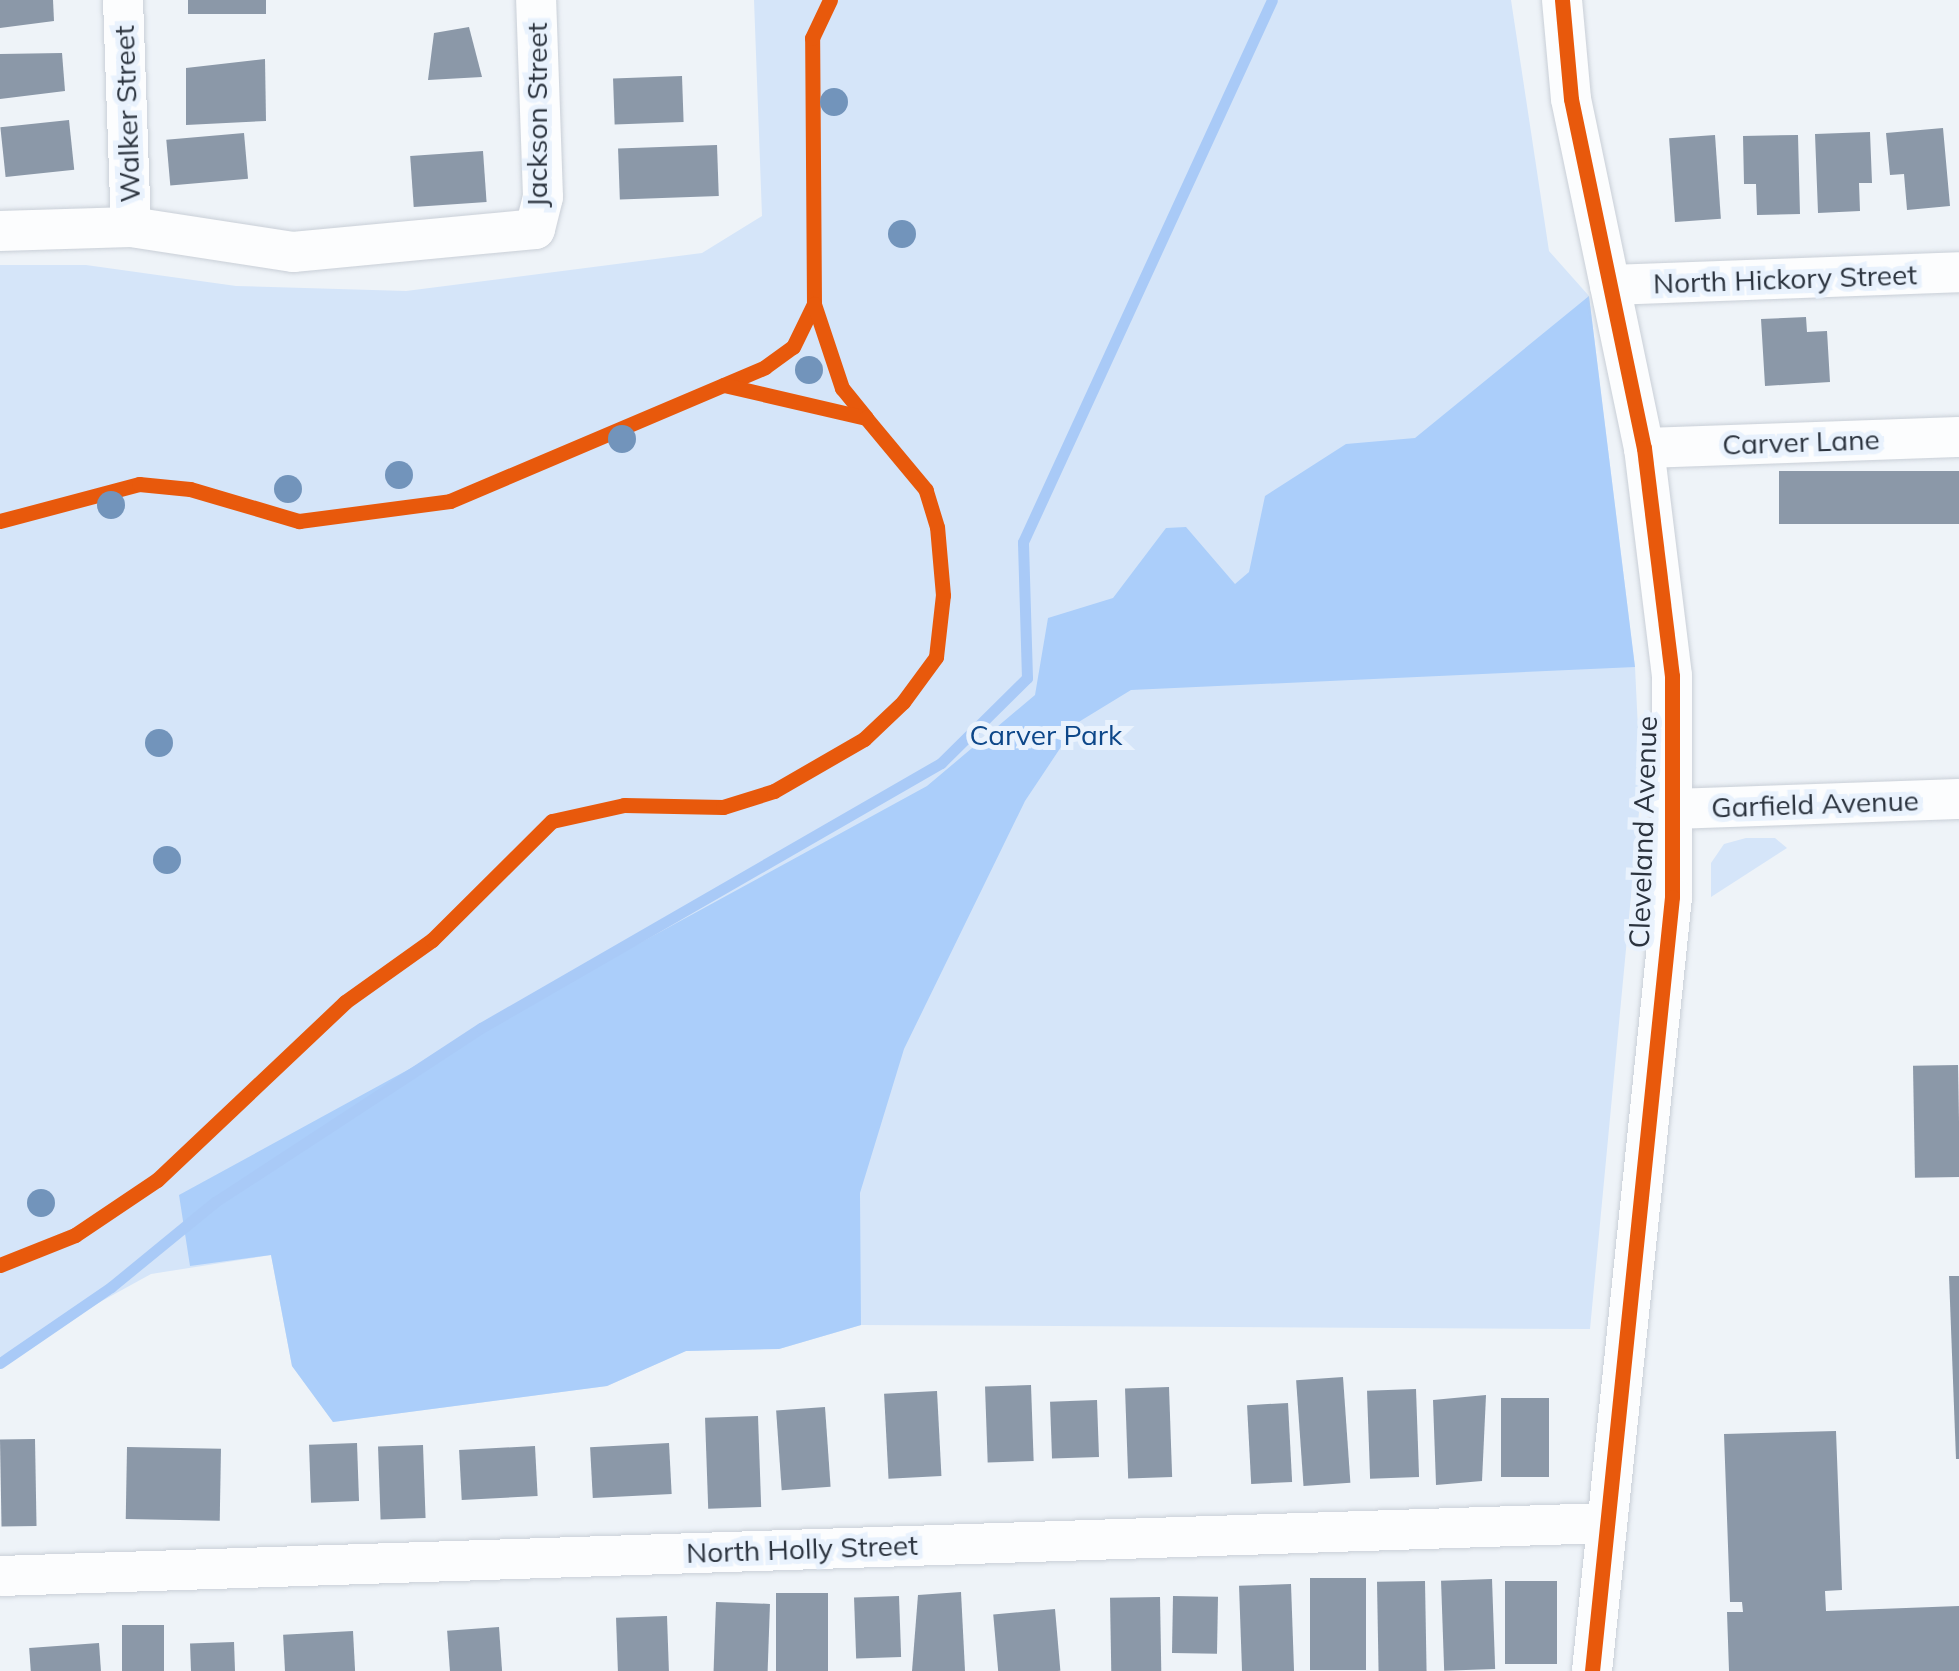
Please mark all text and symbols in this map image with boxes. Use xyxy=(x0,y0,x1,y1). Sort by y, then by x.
street label: Jackson Street xyxy=(520,22,554,208)
street label: Walker Street xyxy=(107,25,147,203)
street label: North Hickory Street xyxy=(1653,258,1917,300)
street label: Carver Lane xyxy=(1722,422,1880,462)
street label: Cleveland Avenue xyxy=(1622,715,1664,949)
park label: Carver Park xyxy=(970,718,1122,752)
street label: Garfield Avenue xyxy=(1711,784,1919,824)
street label: North Holly Street xyxy=(686,1528,918,1570)

